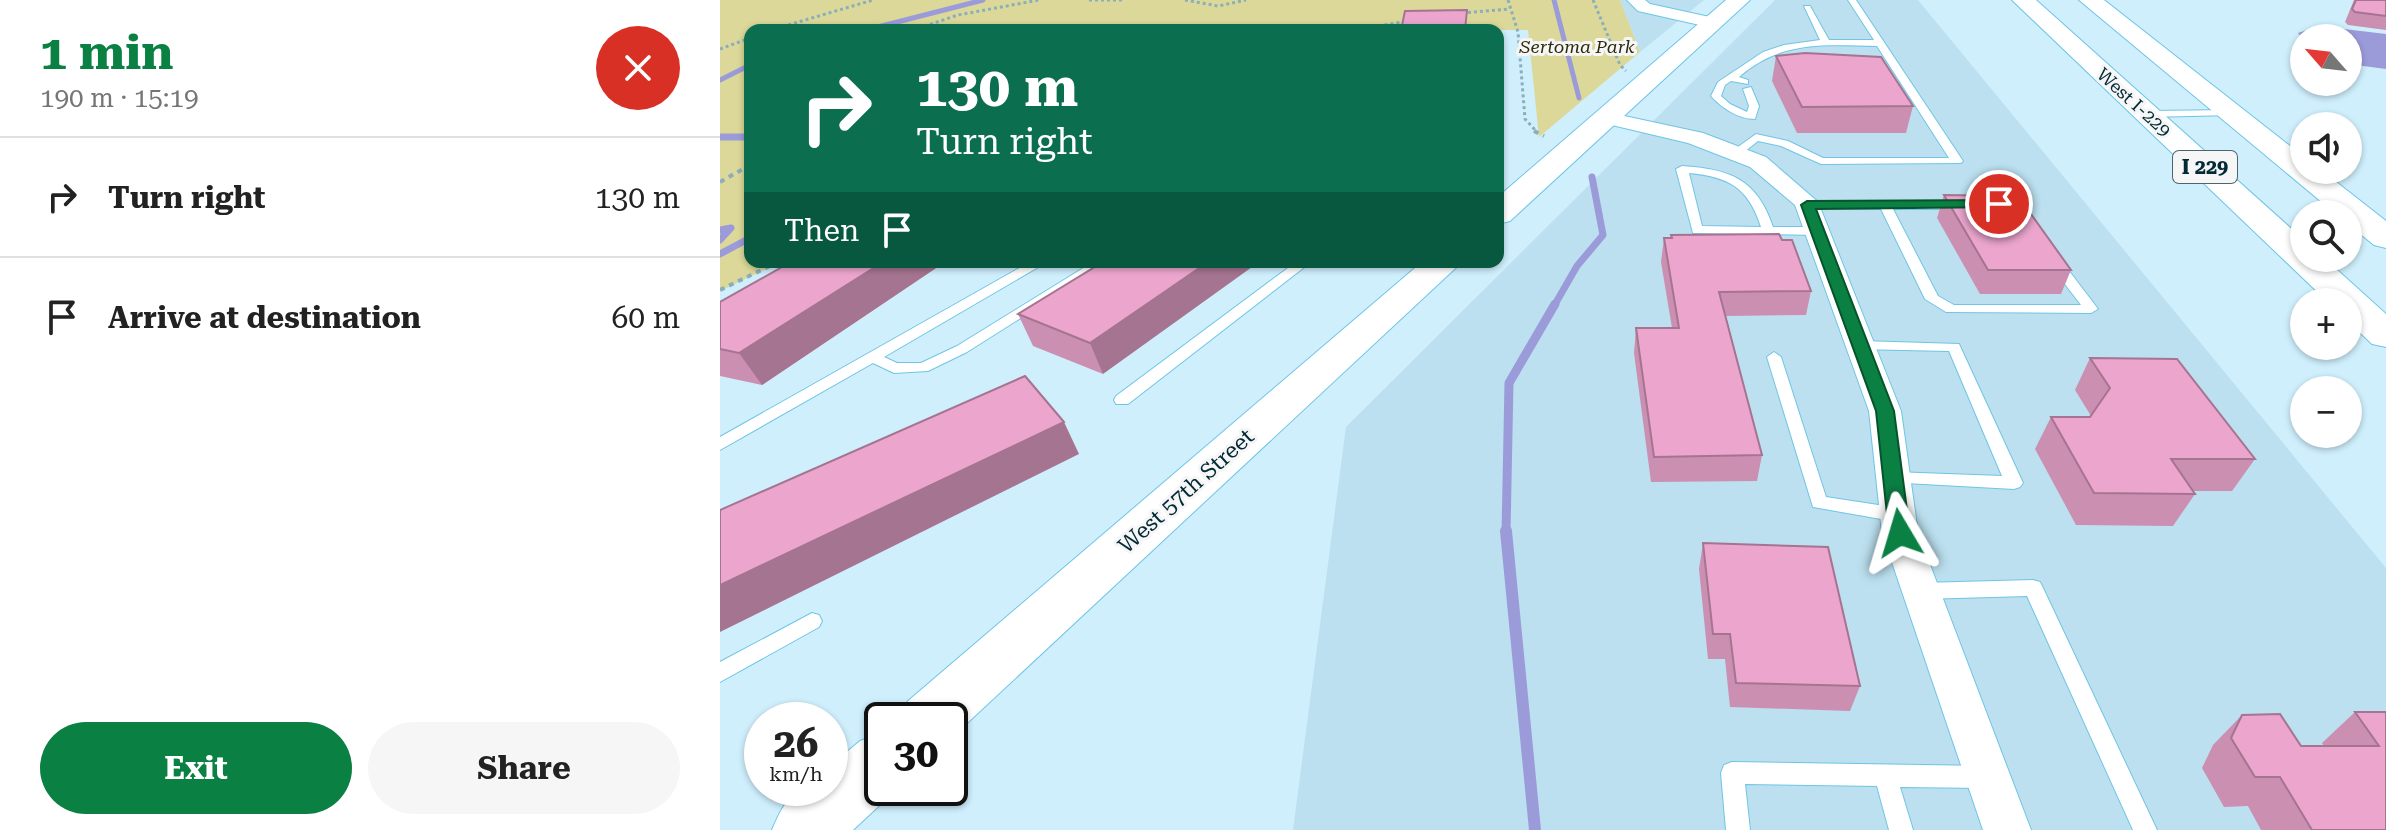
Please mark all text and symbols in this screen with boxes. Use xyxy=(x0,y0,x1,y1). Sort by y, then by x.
north arrow xyxy=(2290,24,2362,96)
map controls xyxy=(2290,24,2362,448)
text: 1 min xyxy=(40,25,173,81)
button: close xyxy=(596,26,680,110)
park label: Sertoma Park xyxy=(1518,36,1635,57)
text: 130 m xyxy=(916,54,1078,120)
icon: right xyxy=(784,56,888,160)
street label: West I-229 xyxy=(2093,63,2175,141)
text: 190 m · 15:19 xyxy=(40,83,199,113)
button: sound xyxy=(2290,112,2362,184)
text: Turn right xyxy=(916,121,1093,163)
road number: I 229 xyxy=(2173,151,2237,183)
pin xyxy=(1965,170,2033,238)
icon: right xyxy=(40,175,84,219)
text: Turn right xyxy=(108,180,265,215)
text: 130 m xyxy=(595,180,680,215)
icon: arrive xyxy=(1977,182,2021,226)
button: search xyxy=(2290,200,2362,272)
icon: arrive xyxy=(875,208,919,252)
text: Then xyxy=(784,213,859,248)
button: + xyxy=(2290,288,2362,360)
icon: arrive xyxy=(40,295,84,339)
text: Arrive at destination xyxy=(108,300,421,335)
text: 60 m xyxy=(611,300,680,335)
button: − xyxy=(2290,376,2362,448)
street label: West 57th Street xyxy=(1113,424,1259,558)
position arrow xyxy=(1858,491,1942,575)
speed limit sign: 30 xyxy=(864,702,968,806)
text: 26 xyxy=(774,720,818,767)
button: Exit xyxy=(40,722,352,814)
button: Share xyxy=(368,722,680,814)
text: km/h xyxy=(769,762,823,786)

